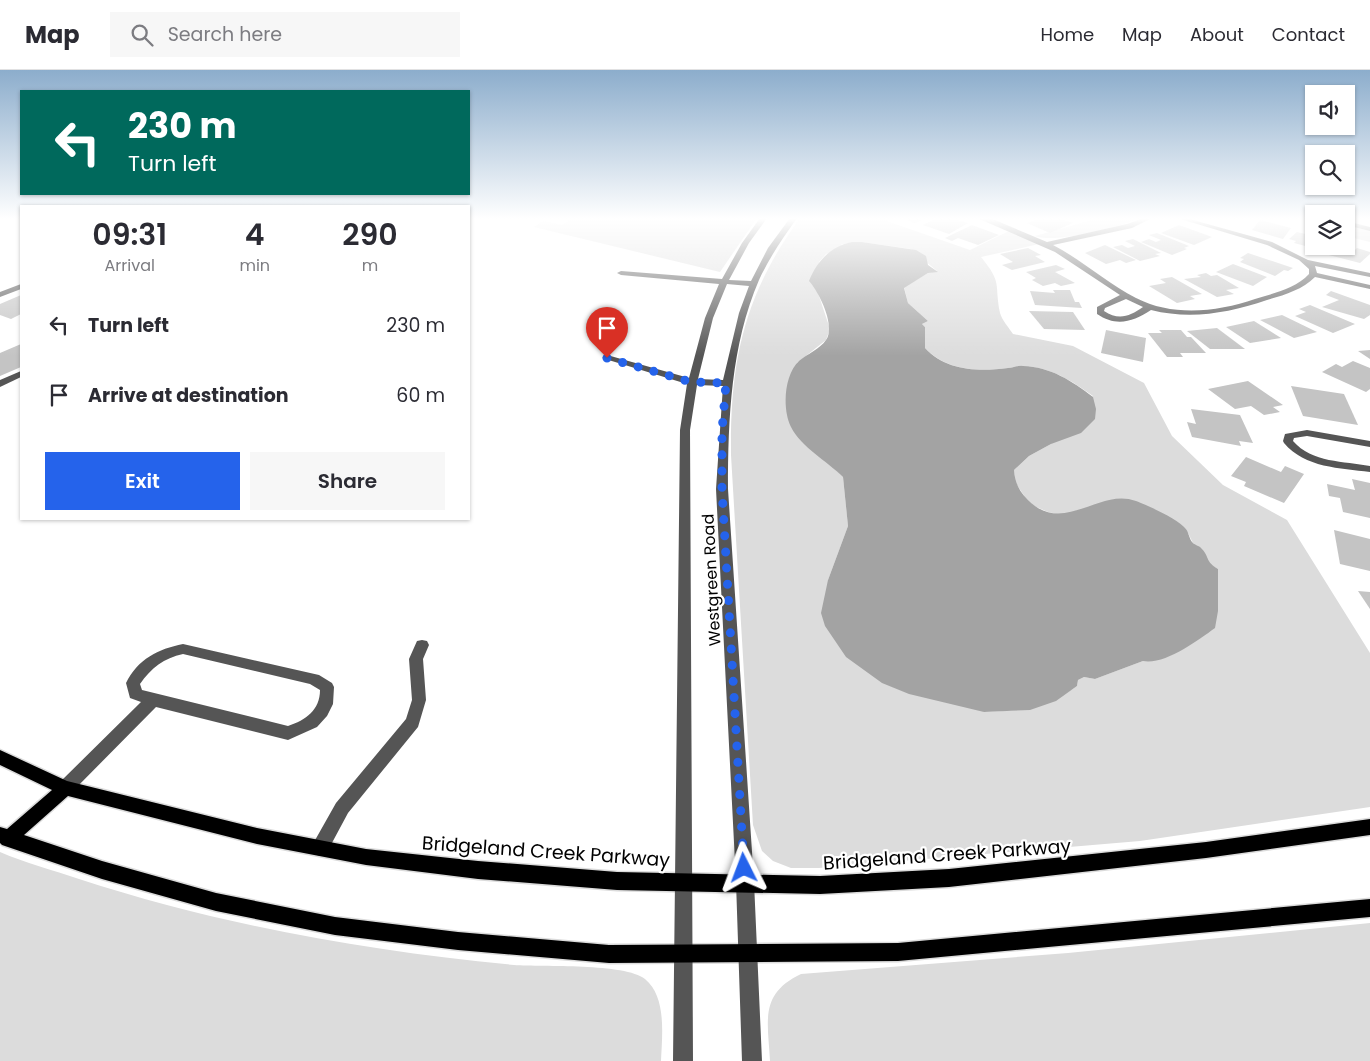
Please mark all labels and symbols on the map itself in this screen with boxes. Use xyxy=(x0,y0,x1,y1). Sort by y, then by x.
pin xyxy=(586,307,628,358)
street label: Westgreen Road xyxy=(697,513,726,647)
street label: Bridgeland Creek Parkway xyxy=(421,829,671,874)
street label: Bridgeland Creek Parkway xyxy=(822,832,1072,877)
position arrow xyxy=(717,841,769,893)

